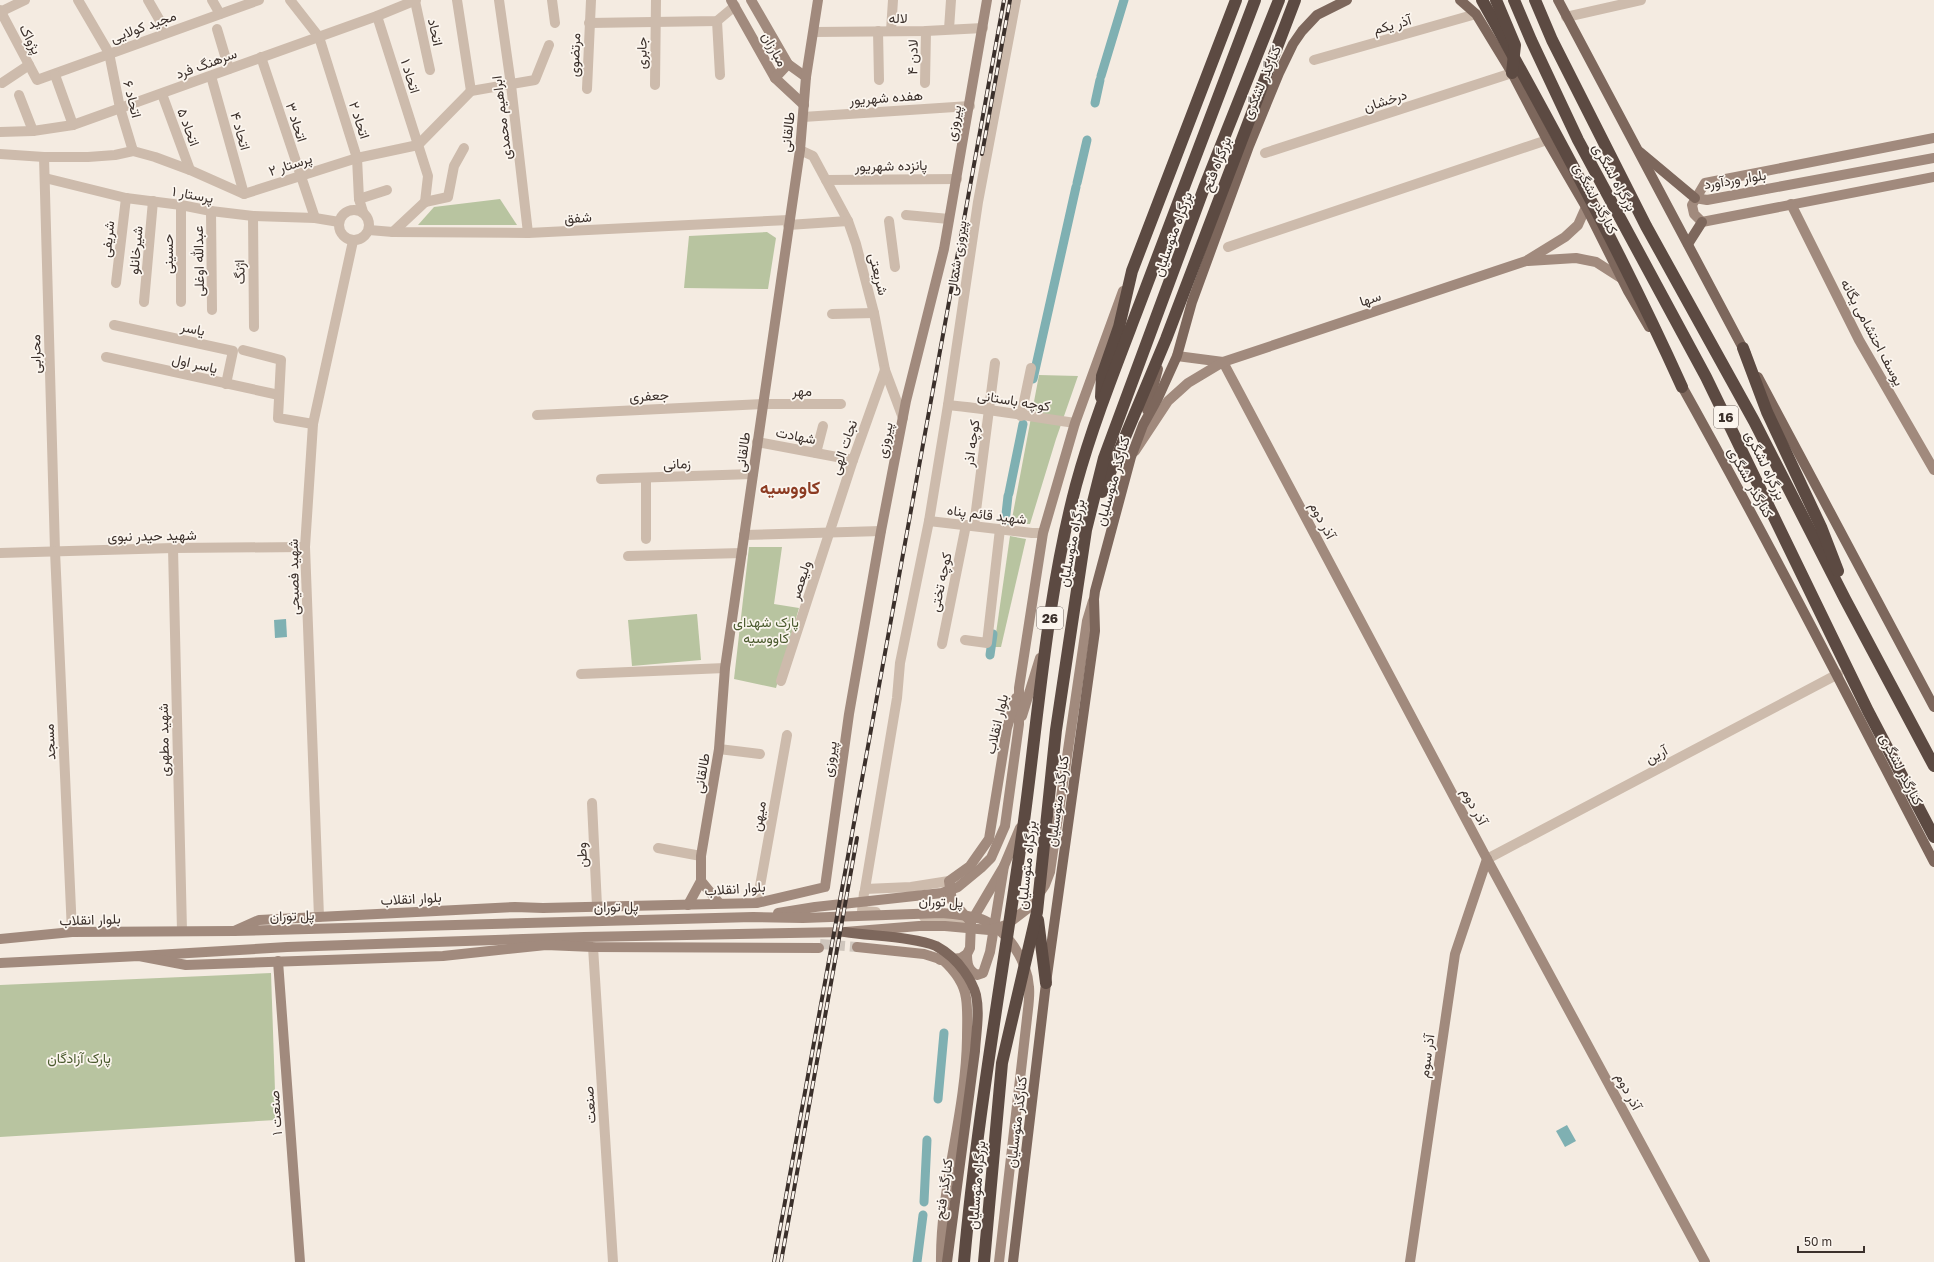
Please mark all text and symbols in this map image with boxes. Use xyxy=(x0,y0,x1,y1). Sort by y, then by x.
street label: مجید کولایی xyxy=(108,6,179,47)
street label: لاله xyxy=(888,9,908,26)
street label: آذر یکم xyxy=(1371,10,1415,38)
street label: اتحاد xyxy=(425,17,447,47)
street label: پژواک xyxy=(14,21,46,58)
street label: مبارزان xyxy=(758,29,791,70)
street label: مرتضوی xyxy=(565,33,584,77)
street label: جابری xyxy=(632,37,651,69)
street label: لادن ۴ xyxy=(903,39,922,75)
street label: کنارگذر لشگری xyxy=(1238,43,1285,122)
street label: سرهنگ فرد xyxy=(173,44,239,83)
street label: اتحاد ۱ xyxy=(398,57,424,95)
street label: ابراهیم محمدی xyxy=(487,75,516,161)
street label: اتحاد ۶ xyxy=(120,79,146,119)
street label: درخشان xyxy=(1361,85,1409,116)
street label: هفده شهریور xyxy=(848,86,924,109)
street label: اتحاد ۲ xyxy=(346,99,374,141)
street label: اتحاد ۳ xyxy=(283,100,311,144)
street label: پیروزی xyxy=(941,103,967,143)
street label: اتحاد ۵ xyxy=(174,106,204,148)
street label: اتحاد ۴ xyxy=(227,110,255,152)
street label: طالقانی xyxy=(776,111,799,153)
street label: بزرگراه فتح xyxy=(1198,134,1237,195)
street label: بزرگراه لشگری xyxy=(1588,140,1641,214)
street label: پرستار ۲ xyxy=(266,149,315,181)
street label: پانزده شهریور xyxy=(854,156,927,176)
street label: کنارگذر لشگری xyxy=(1569,159,1622,237)
street label: بلوار وردآورد xyxy=(1703,166,1768,193)
street label: پرستار ۱ xyxy=(171,182,215,208)
street label: بزرگراه متوسلیان xyxy=(1149,189,1196,279)
street label: شفق xyxy=(564,208,592,227)
street label: پیروزی شمالی xyxy=(942,219,972,297)
street label: شریفی xyxy=(97,220,118,258)
street label: شیرخانلو xyxy=(124,225,147,275)
street label: عبدالله اوغلی xyxy=(189,225,208,297)
street label: حسینی xyxy=(159,234,177,274)
street label: شریعتی xyxy=(865,251,892,297)
street label: اژنگ xyxy=(230,259,249,285)
street label: یوسف احتشامی یگانه xyxy=(1837,276,1908,389)
street label: سها xyxy=(1357,287,1383,310)
street label: یاسر xyxy=(178,317,207,340)
street label: محرابی xyxy=(26,334,45,374)
street label: یاسر اول xyxy=(170,349,220,378)
street label: مهر xyxy=(791,382,812,400)
street label: جعفری xyxy=(629,385,669,406)
street label: کوچه باستانی xyxy=(976,386,1052,416)
road number: 16 xyxy=(1714,406,1738,428)
street label: نجات الهی xyxy=(826,417,861,477)
street label: کوچه اذر xyxy=(959,418,985,469)
street label: پیروزی xyxy=(872,420,898,460)
street label: شهادت xyxy=(774,423,818,448)
street label: بزرگراه لشگری xyxy=(1741,428,1790,503)
street label: طالقانی xyxy=(731,431,754,473)
street label: کنارگذر متوسلیان xyxy=(1091,434,1134,528)
street label: کنارگذر لشگری xyxy=(1724,444,1777,521)
street label: زمانی xyxy=(663,454,691,473)
district label: کاووسیه xyxy=(760,476,820,499)
street label: بزرگراه متوسلیان xyxy=(1054,498,1089,589)
street label: آذر دوم xyxy=(1305,499,1341,543)
street label: شهید قائم پناه xyxy=(946,501,1028,529)
street label: شهید حیدر نبوی xyxy=(107,526,197,545)
street label: شهید فصیحی xyxy=(284,539,303,615)
street label: کوچه تختی xyxy=(925,551,957,614)
street label: ولیعصر xyxy=(785,558,815,603)
road number: 26 xyxy=(1037,607,1063,629)
park label: پارک شهدای کاووسیه xyxy=(733,613,799,647)
street label: بلوار انقلاب xyxy=(981,692,1012,756)
street label: شهید مطهری xyxy=(154,703,173,777)
street label: مسجد xyxy=(40,723,59,761)
street label: کنارگذر لشگری xyxy=(1876,730,1927,808)
street label: پیروزی xyxy=(818,740,842,779)
street label: آرین xyxy=(1642,740,1672,768)
street label: طالقانی xyxy=(689,752,714,795)
street label: کنارگذر متوسلیان xyxy=(1042,754,1073,848)
street label: آذر دوم xyxy=(1457,785,1493,829)
street label: میهن xyxy=(747,800,770,833)
street label: بزرگراه متوسلیان xyxy=(1013,820,1040,910)
street label: وطن xyxy=(572,842,591,868)
street label: بلوار انقلاب xyxy=(704,877,766,900)
street label: بلوار انقلاب xyxy=(380,888,442,909)
street label: پل توران xyxy=(918,892,964,912)
street label: پل توران xyxy=(593,897,639,917)
street label: پل توران xyxy=(269,906,315,926)
street label: بلوار انقلاب xyxy=(59,909,121,930)
street label: آذر سوم xyxy=(1415,1031,1439,1079)
park label: پارک آزادگان xyxy=(47,1049,111,1068)
street label: آذر دوم xyxy=(1611,1070,1647,1114)
street label: کنارگذر متوسلیان xyxy=(1002,1075,1031,1169)
street label: صنعت xyxy=(579,1085,599,1124)
street label: صنعت ۱ xyxy=(265,1090,285,1136)
street label: بزرگراه متوسلیان xyxy=(964,1140,989,1230)
street label: کنارگذر فتح xyxy=(930,1158,959,1221)
scale bar xyxy=(1798,1228,1864,1254)
text: 50 m xyxy=(1804,1234,1832,1249)

